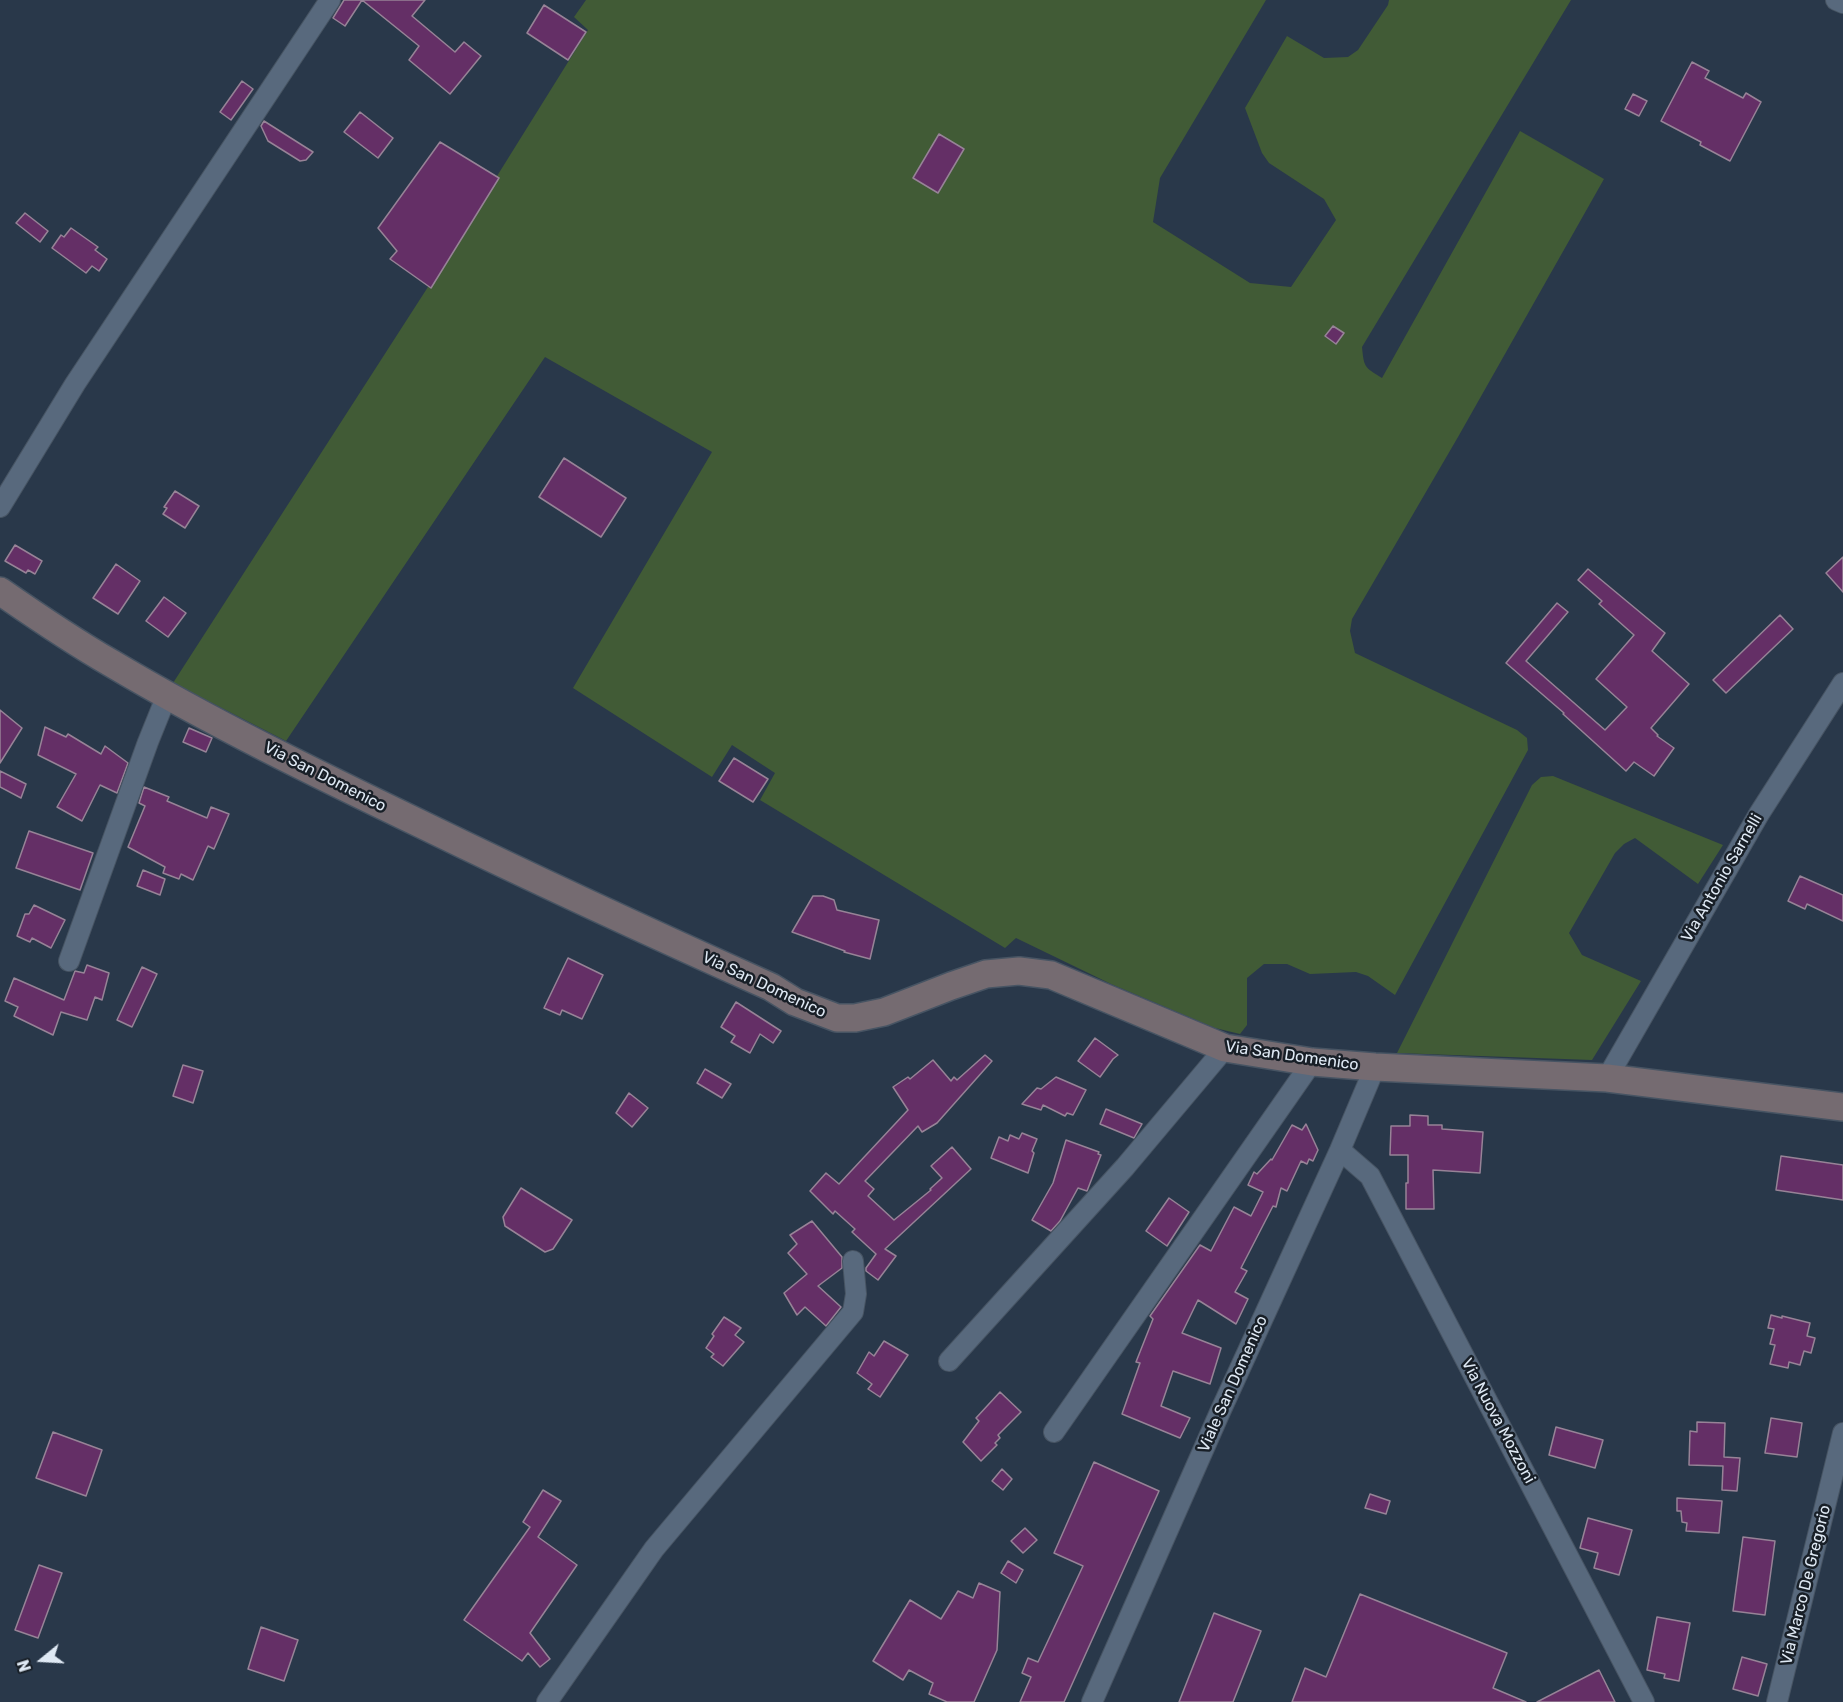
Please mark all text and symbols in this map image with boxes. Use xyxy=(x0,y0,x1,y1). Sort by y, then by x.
street label: Via San Domenico xyxy=(261,738,389,816)
street label: Via Antonio Sarnelli xyxy=(1678,811,1766,945)
street label: Via San Domenico xyxy=(699,948,829,1022)
street label: Via San Domenico xyxy=(1224,1037,1360,1075)
street label: Viale San Domenico xyxy=(1194,1313,1272,1455)
street label: Via Nuova Mozzoni xyxy=(1457,1355,1539,1487)
street label: Via Marco De Gregorio xyxy=(1777,1503,1835,1667)
north arrow xyxy=(12,1630,72,1690)
text: N xyxy=(14,1657,35,1674)

